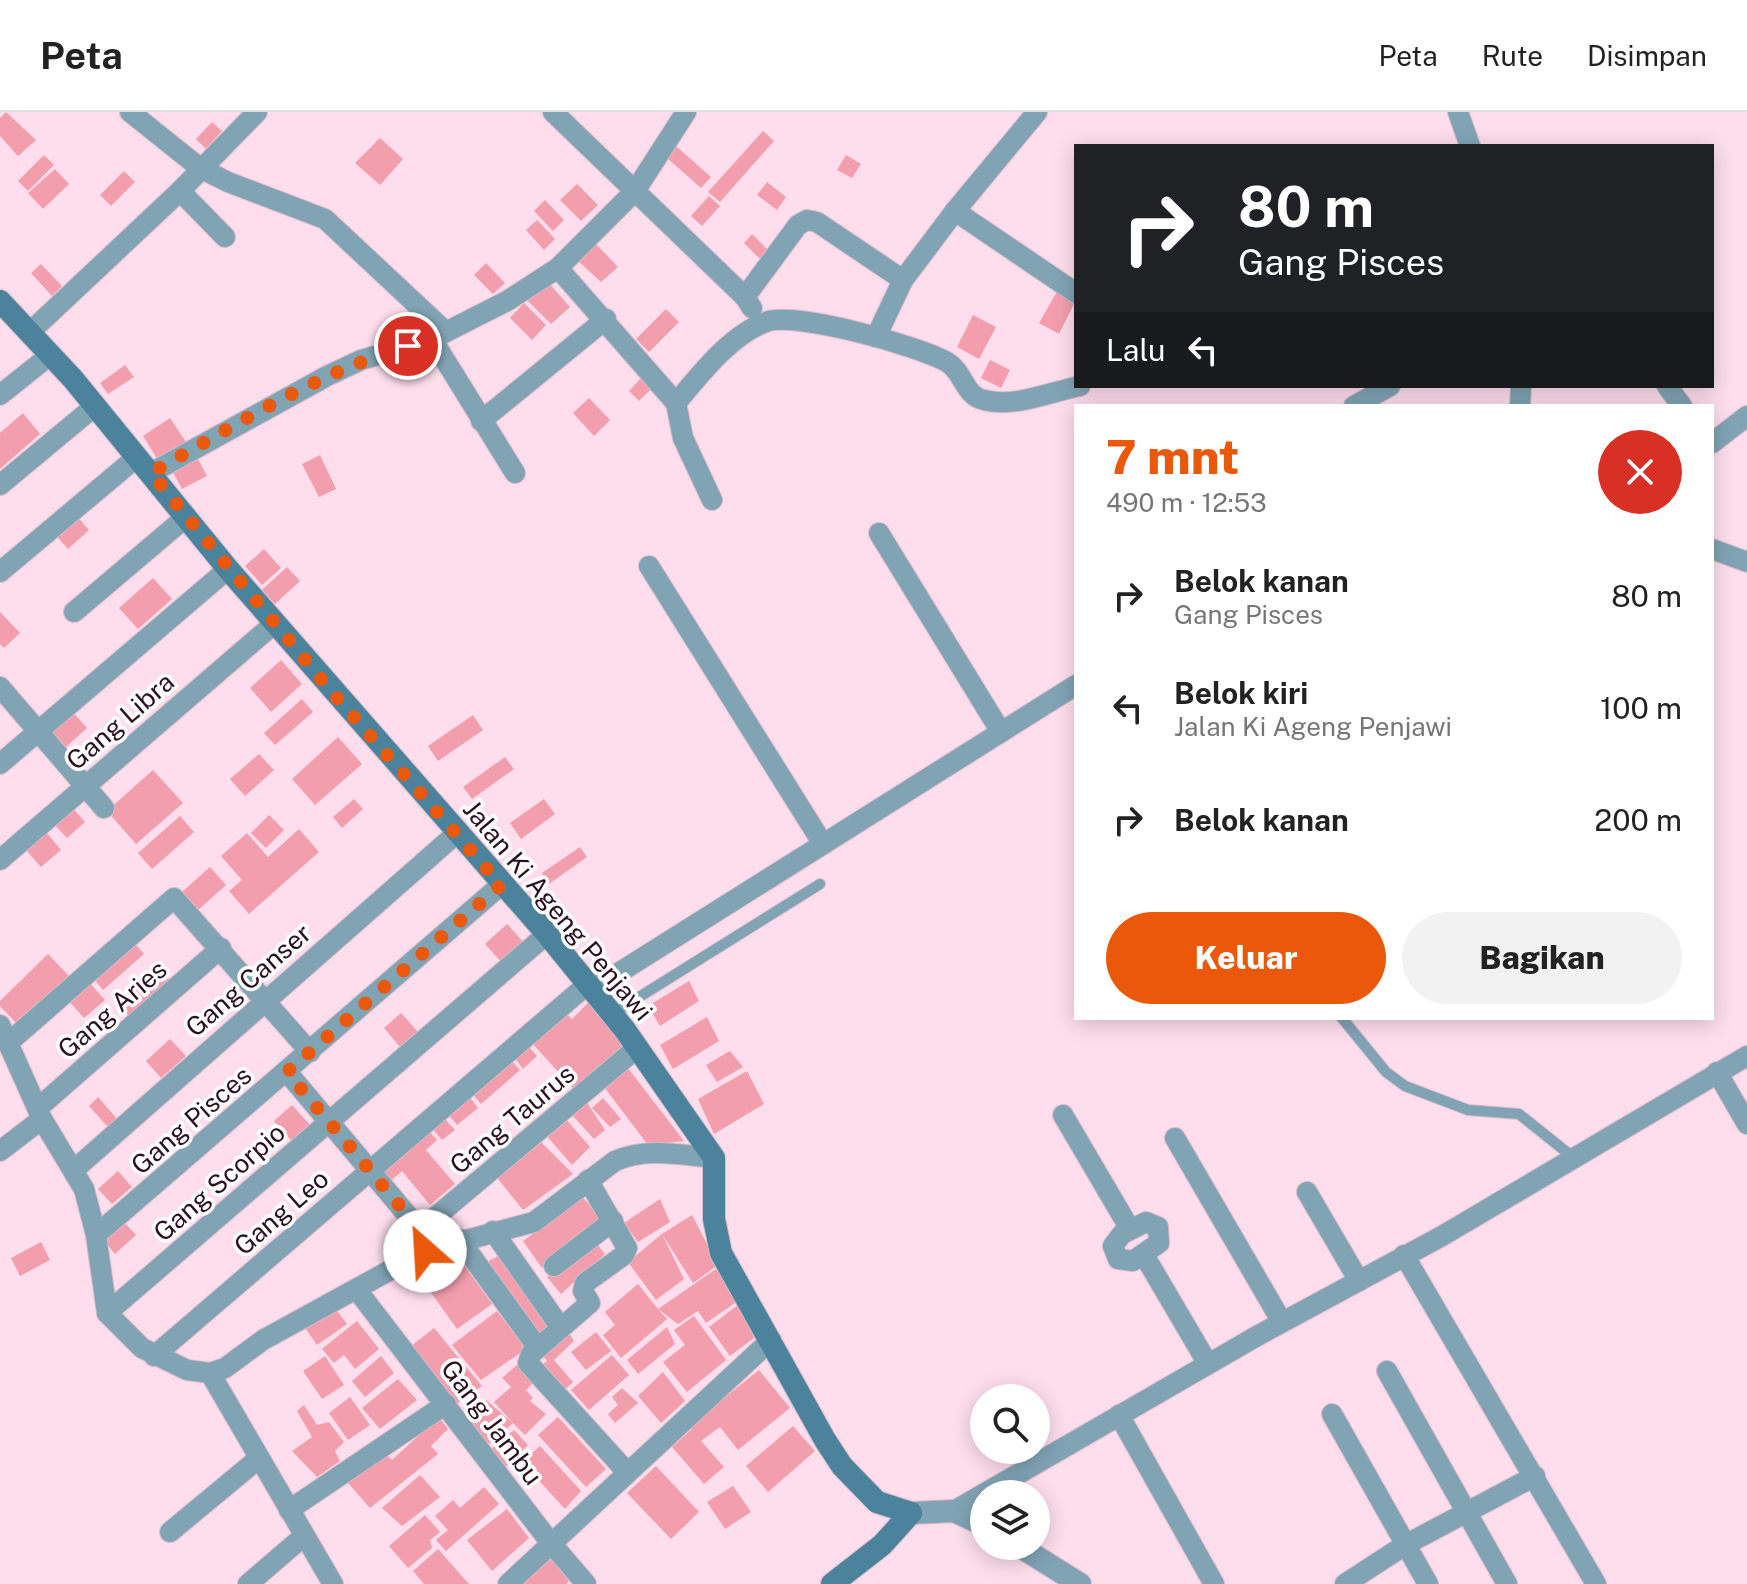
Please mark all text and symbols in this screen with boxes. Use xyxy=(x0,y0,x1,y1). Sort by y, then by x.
text: Peta xyxy=(40,33,123,78)
text: Peta xyxy=(1379,39,1438,72)
text: Rute xyxy=(1482,39,1543,72)
text: Disimpan xyxy=(1587,39,1707,72)
text: 80 m xyxy=(1238,174,1374,240)
icon: right xyxy=(1106,176,1210,280)
text: Gang Pisces xyxy=(1238,241,1444,283)
pin xyxy=(374,312,442,380)
icon: arrive xyxy=(386,324,430,368)
icon: left xyxy=(1181,328,1225,372)
text: Lalu xyxy=(1106,332,1165,368)
text: 7 mnt xyxy=(1106,428,1239,485)
button: close xyxy=(1598,430,1682,514)
text: 490 m · 12:53 xyxy=(1106,487,1267,518)
text: Belok kanan xyxy=(1174,563,1349,599)
icon: right xyxy=(1106,574,1150,618)
text: 80 m xyxy=(1611,578,1682,614)
text: Gang Pisces xyxy=(1174,599,1323,630)
street label: Gang Libra xyxy=(60,666,180,776)
text: Belok kiri xyxy=(1174,675,1308,711)
icon: left xyxy=(1106,686,1150,730)
text: 100 m xyxy=(1600,690,1682,726)
text: Jalan Ki Ageng Penjawi xyxy=(1174,711,1452,742)
street label: Jalan Ki Ageng Penjawi xyxy=(457,794,659,1026)
icon: right xyxy=(1106,798,1150,842)
text: Belok kanan xyxy=(1174,802,1349,838)
text: 200 m xyxy=(1594,802,1682,838)
button: Keluar xyxy=(1106,912,1386,1004)
button: Bagikan xyxy=(1402,912,1682,1004)
street label: Gang Canser xyxy=(179,917,317,1043)
street label: Gang Aries xyxy=(51,953,173,1065)
street label: Gang Taurus xyxy=(443,1058,581,1180)
street label: Gang Pisces xyxy=(125,1059,257,1181)
street label: Gang Scorpio xyxy=(147,1117,291,1247)
street label: Gang Leo xyxy=(227,1163,335,1261)
position arrow xyxy=(383,1209,467,1293)
street label: Gang Jambu xyxy=(435,1353,549,1491)
map controls xyxy=(970,1384,1050,1560)
button: search xyxy=(970,1384,1050,1464)
button: layers xyxy=(970,1480,1050,1560)

